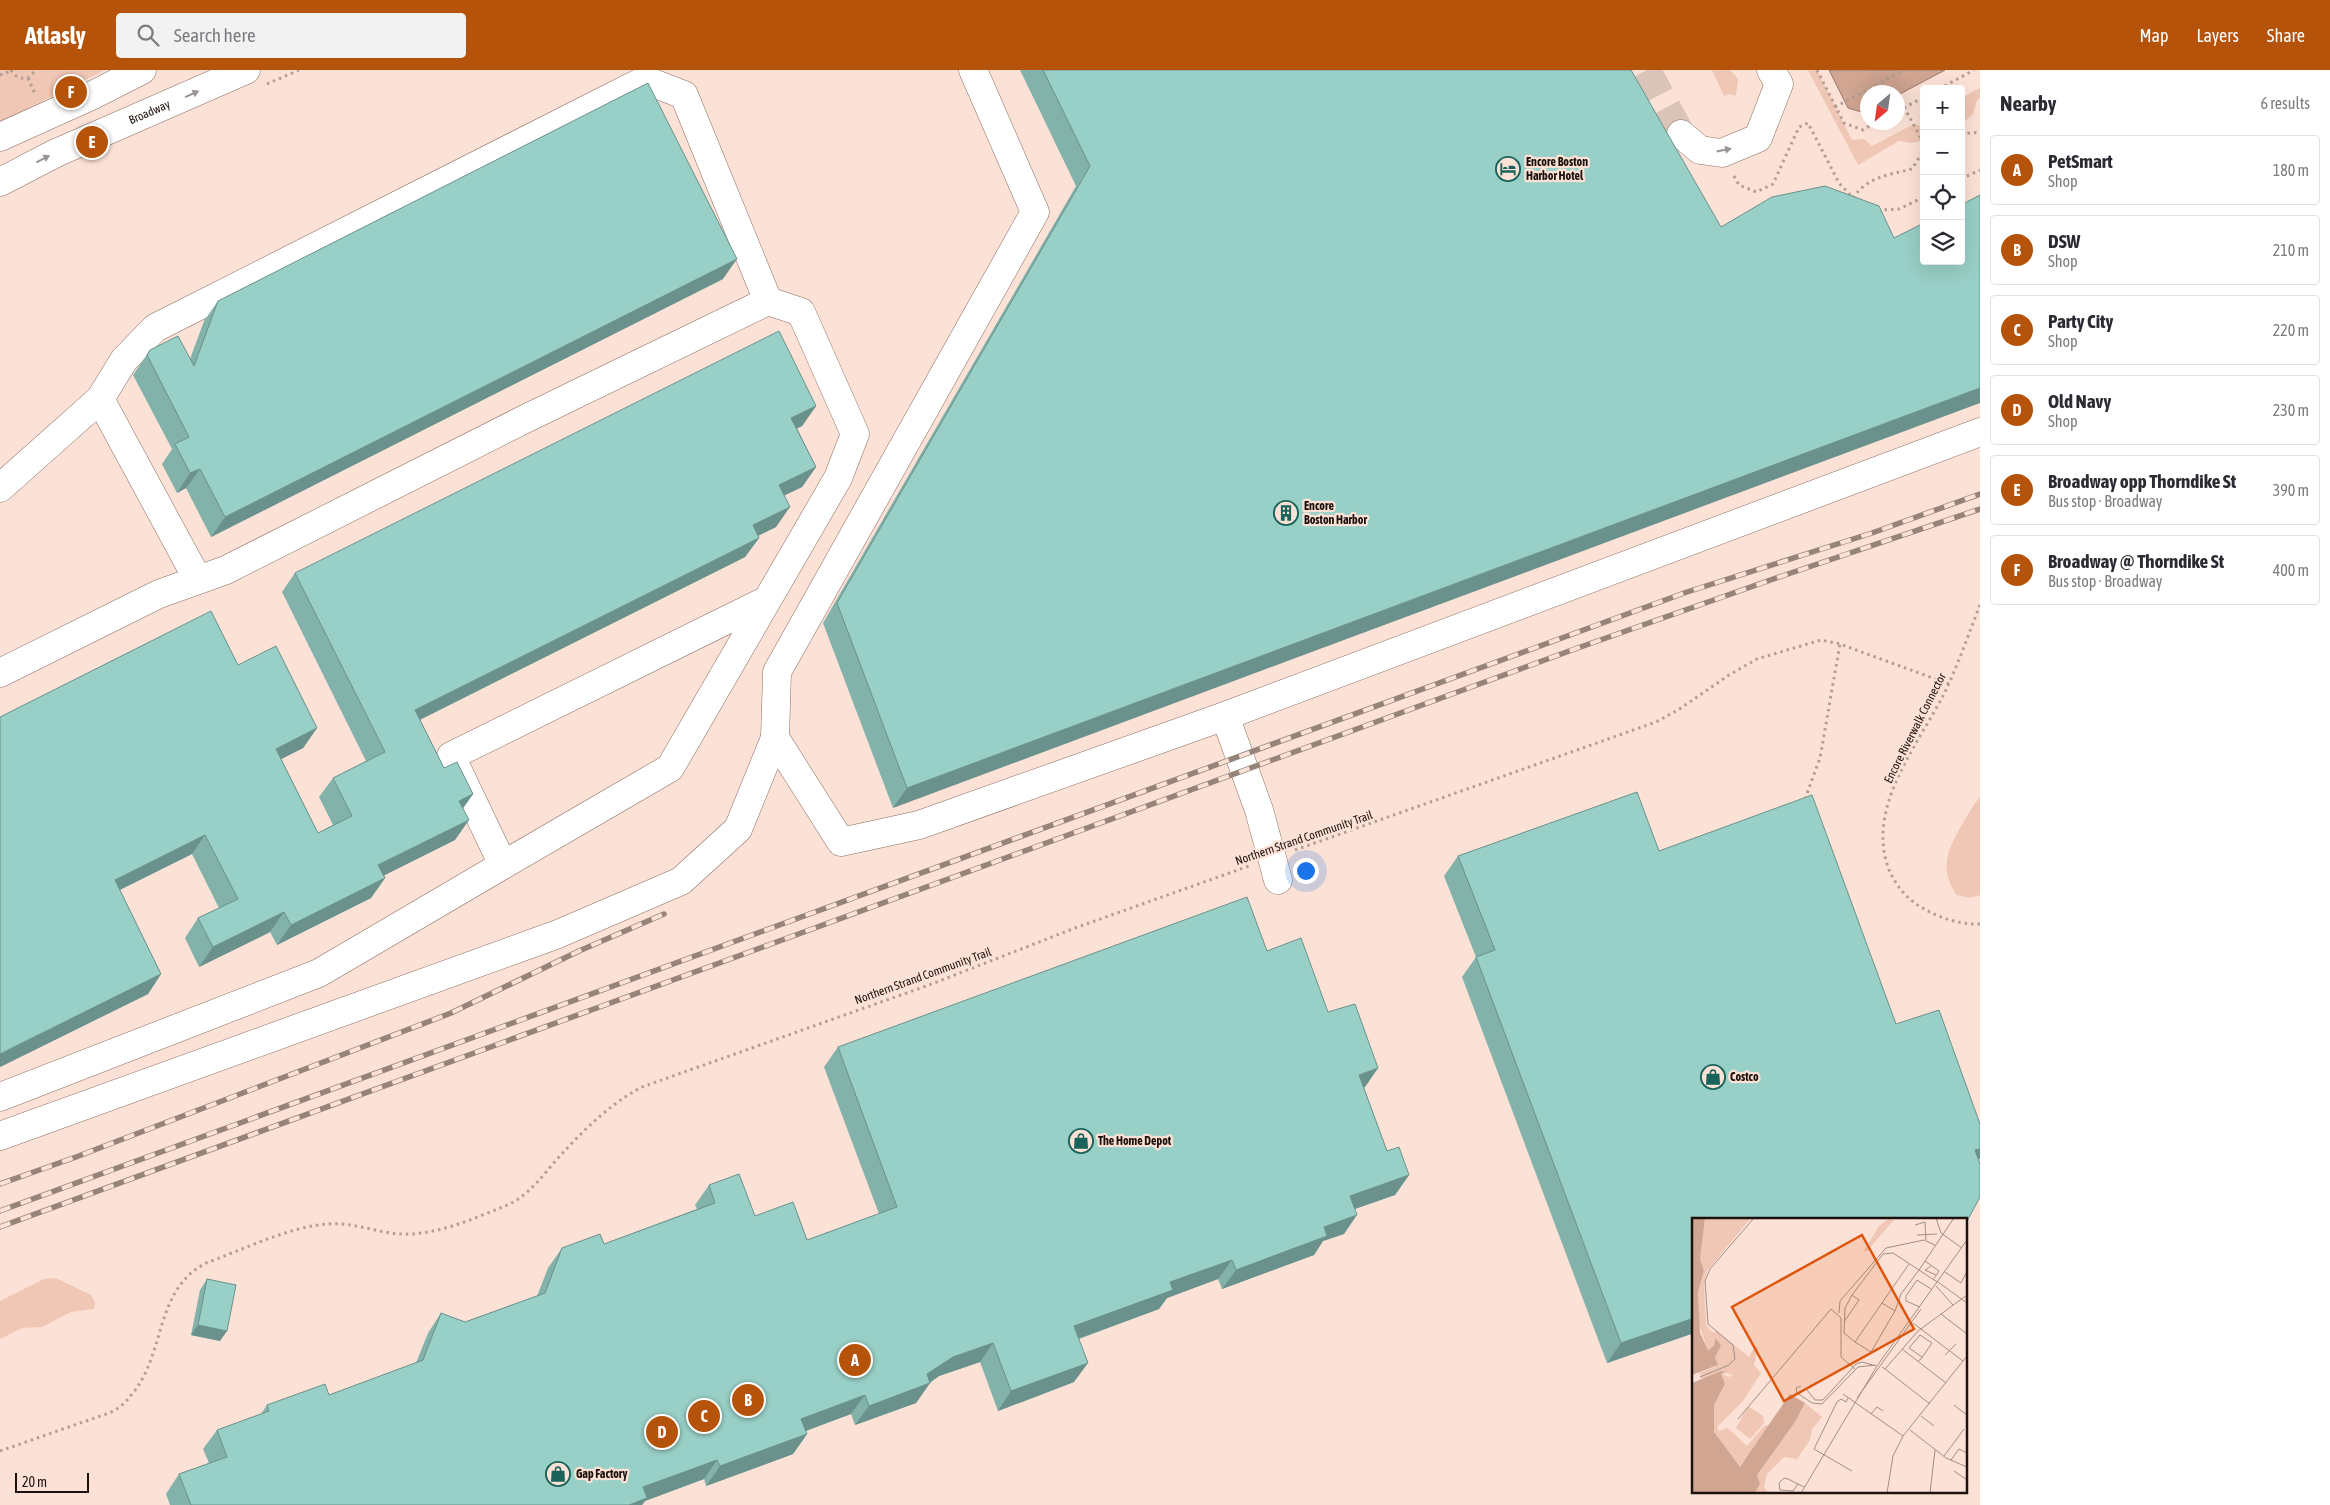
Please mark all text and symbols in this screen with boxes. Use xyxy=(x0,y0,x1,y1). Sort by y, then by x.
search box xyxy=(116,13,466,58)
icon: search xyxy=(134,21,162,49)
text: Atlasly xyxy=(25,22,86,49)
text: Search here xyxy=(174,24,256,46)
text: Map xyxy=(2139,25,2168,46)
text: Layers xyxy=(2196,25,2239,46)
text: Share xyxy=(2267,25,2305,46)
pin: F xyxy=(55,73,87,111)
north arrow xyxy=(1860,85,1905,130)
map controls xyxy=(1920,85,1965,265)
button: + xyxy=(1920,85,1965,130)
one-way arrow xyxy=(185,89,199,97)
text: Nearby xyxy=(2000,91,2056,115)
text: 6 results xyxy=(2260,94,2310,112)
street label: Broadway xyxy=(127,97,172,127)
pin: E xyxy=(76,123,108,161)
button: − xyxy=(1920,130,1965,175)
one-way arrow xyxy=(1716,146,1732,154)
text: PetSmart xyxy=(2048,150,2113,172)
one-way arrow xyxy=(36,155,51,163)
place label: Encore Boston Harbor Hotel xyxy=(1526,155,1588,183)
hotel icon: Encore Boston Harbor Hotel xyxy=(1495,156,1521,182)
text: A xyxy=(2013,161,2021,179)
text: 180 m xyxy=(2273,161,2309,179)
text: Shop xyxy=(2048,172,2078,190)
button: locate xyxy=(1920,175,1965,220)
button: layers xyxy=(1920,220,1965,265)
text: DSW xyxy=(2048,230,2080,252)
text: B xyxy=(2013,241,2021,259)
text: 210 m xyxy=(2273,241,2309,259)
text: Shop xyxy=(2048,252,2078,270)
text: Party City xyxy=(2048,310,2113,332)
text: C xyxy=(2013,321,2021,339)
text: 220 m xyxy=(2273,321,2309,339)
text: Shop xyxy=(2048,332,2078,350)
text: Old Navy xyxy=(2048,390,2111,412)
text: D xyxy=(2013,401,2021,419)
text: 230 m xyxy=(2273,401,2309,419)
text: Shop xyxy=(2048,412,2078,430)
text: Broadway opp Thorndike St xyxy=(2048,470,2236,492)
text: E xyxy=(2014,481,2020,499)
text: 390 m xyxy=(2273,481,2309,499)
text: Bus stop · Broadway xyxy=(2048,492,2162,510)
place label: Encore Boston Harbor xyxy=(1304,499,1367,527)
building icon: Encore Boston Harbor xyxy=(1273,500,1299,526)
text: Broadway @ Thorndike St xyxy=(2048,550,2224,572)
text: F xyxy=(2014,561,2020,579)
text: 400 m xyxy=(2273,561,2309,579)
text: Bus stop · Broadway xyxy=(2048,572,2162,590)
street label: Encore Riverwalk Connector xyxy=(1881,670,1949,786)
street label: Northern Strand Community Trail xyxy=(1233,808,1375,868)
your location xyxy=(1293,858,1319,884)
street label: Northern Strand Community Trail xyxy=(853,944,994,1007)
shop icon: Costco xyxy=(1700,1064,1726,1090)
place label: Costco xyxy=(1730,1070,1759,1084)
shop icon: The Home Depot xyxy=(1068,1128,1094,1154)
place label: The Home Depot xyxy=(1098,1134,1172,1148)
inset map xyxy=(1692,1218,1968,1492)
pin: A xyxy=(839,1341,871,1379)
pin: B xyxy=(732,1381,764,1419)
pin: C xyxy=(688,1397,720,1435)
pin: D xyxy=(646,1413,678,1451)
shop icon: Gap Factory xyxy=(545,1461,571,1487)
place label: Gap Factory xyxy=(576,1467,627,1481)
scale bar xyxy=(15,1470,89,1493)
text: 20 m xyxy=(22,1474,47,1490)

